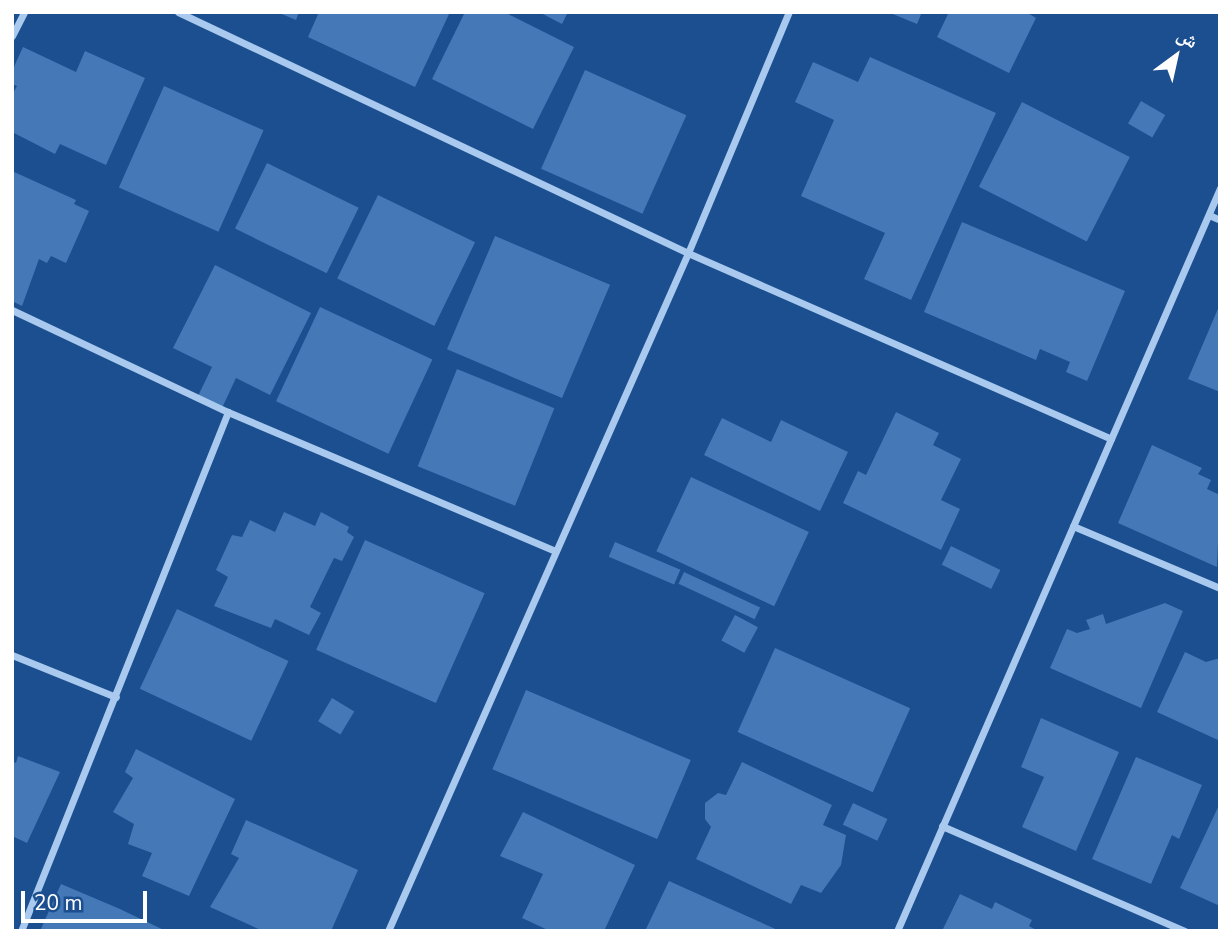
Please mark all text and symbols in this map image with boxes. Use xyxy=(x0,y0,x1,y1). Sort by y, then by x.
north arrow xyxy=(1141,21,1211,91)
text: ش xyxy=(1172,22,1203,55)
scale bar xyxy=(24,876,150,920)
text: 20 m xyxy=(34,889,83,917)

